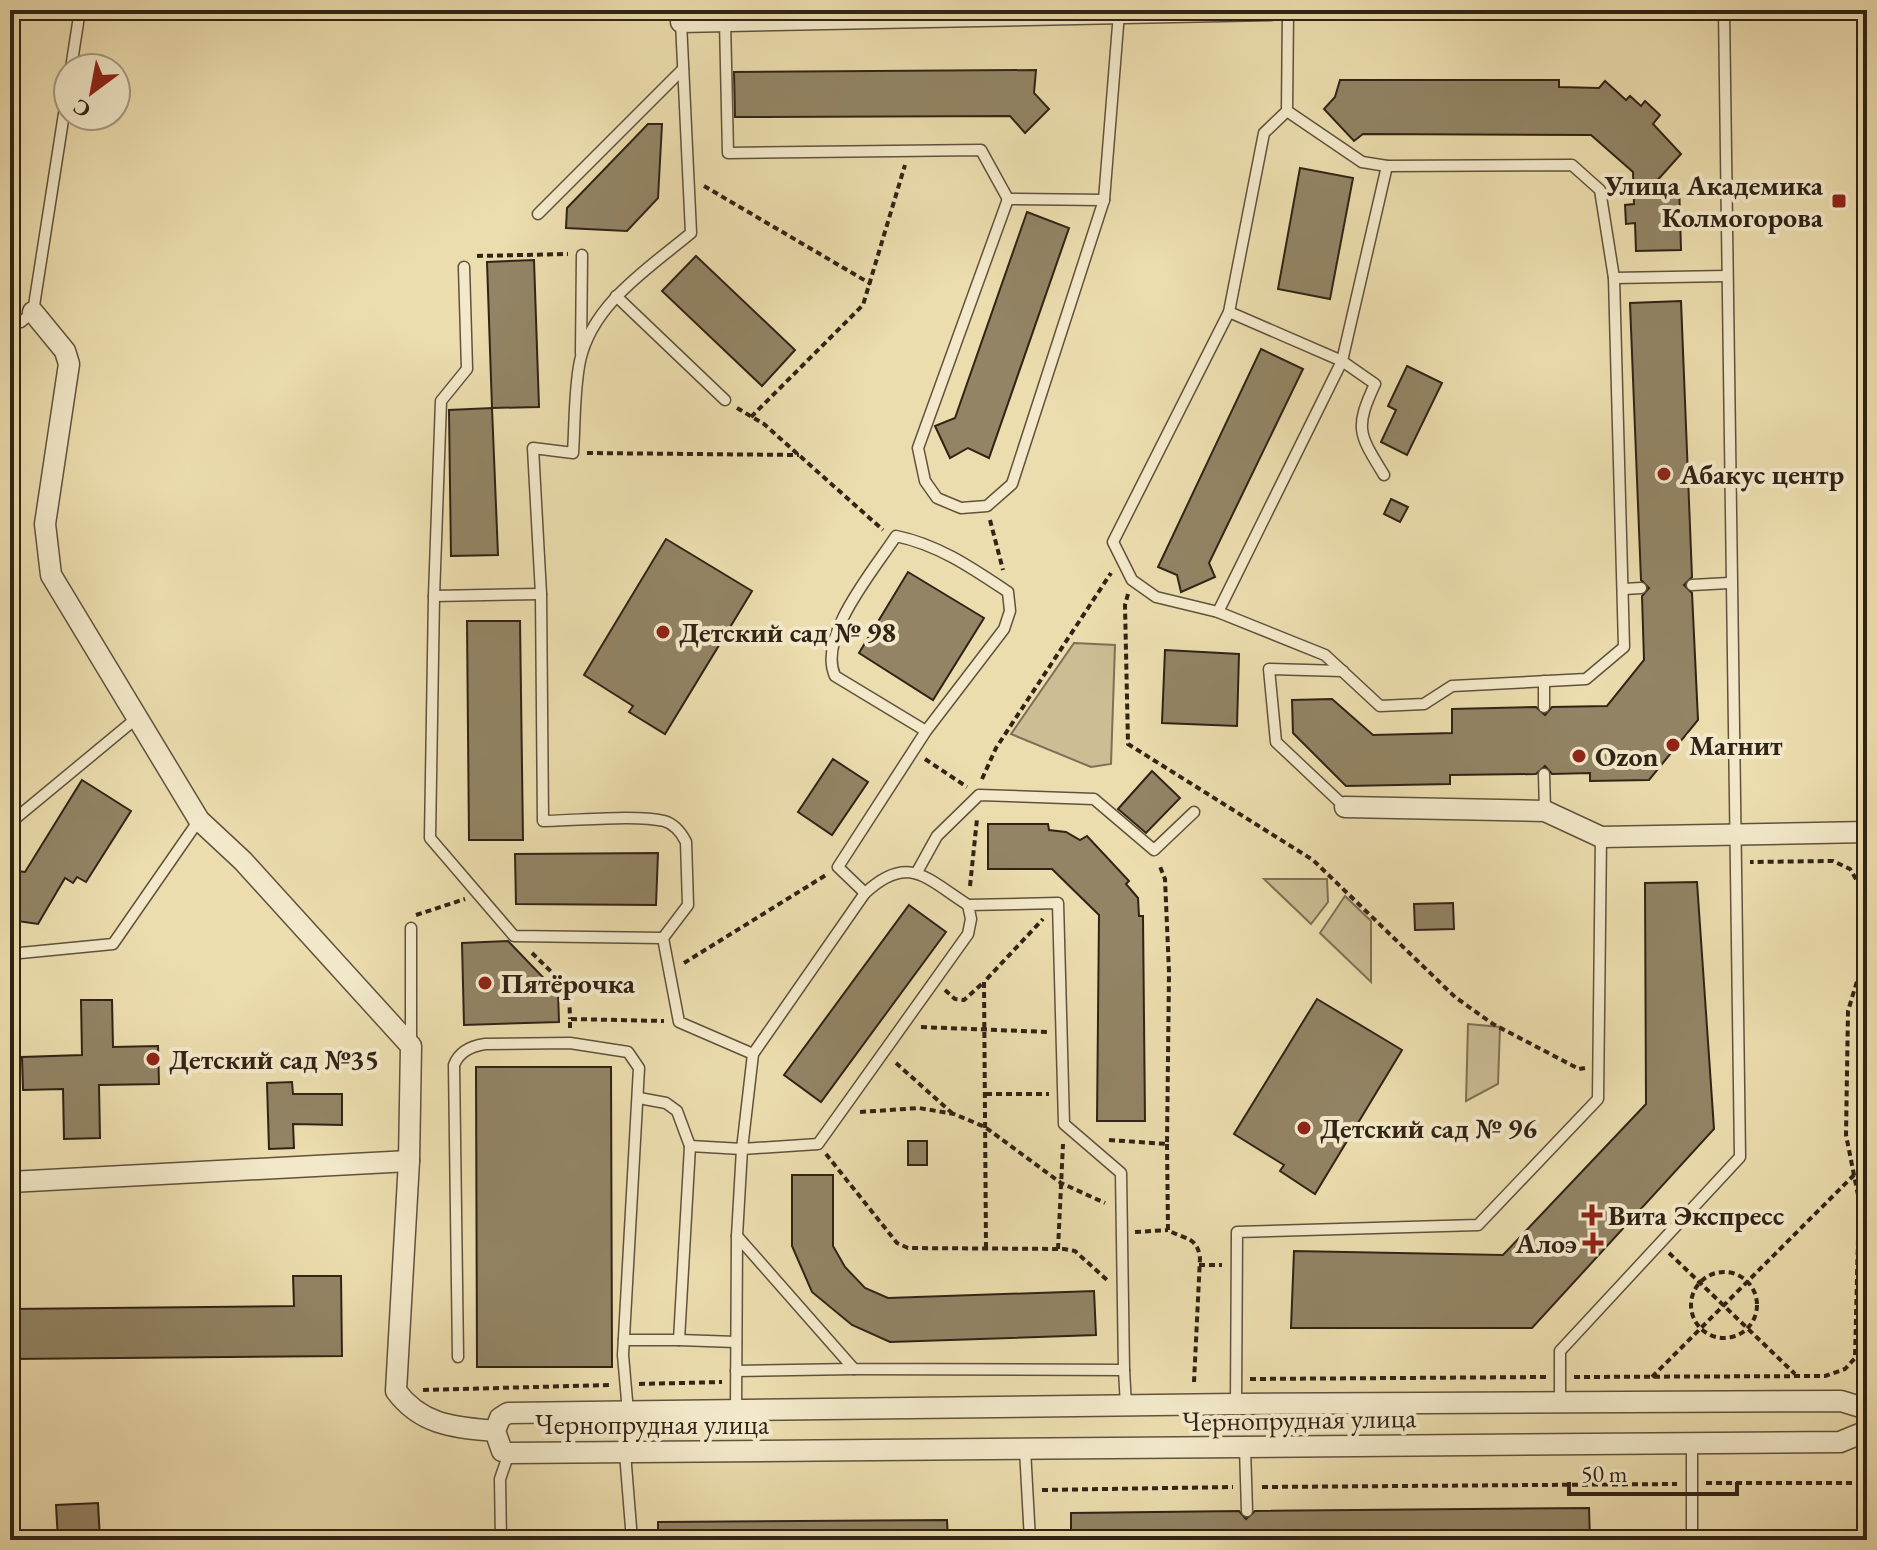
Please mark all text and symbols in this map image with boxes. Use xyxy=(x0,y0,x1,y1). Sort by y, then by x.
north arrow xyxy=(52,52,132,132)
text: С xyxy=(67,92,96,125)
place label: Улица Академика Колмогорова xyxy=(1604,167,1824,235)
marker: Улица Академика Колмогорова xyxy=(1830,192,1848,210)
place label: Абакус центр xyxy=(1679,456,1844,492)
marker: Абакус центр xyxy=(1655,465,1673,483)
place label: Детский сад № 98 xyxy=(679,614,896,650)
marker: Детский сад № 98 xyxy=(654,623,672,641)
place label: Магнит xyxy=(1689,727,1783,763)
marker: Магнит xyxy=(1664,736,1682,754)
place label: Ozon xyxy=(1595,738,1659,774)
marker: Ozon xyxy=(1570,747,1588,765)
place label: Пятёрочка xyxy=(501,965,636,1001)
marker: Пятёрочка xyxy=(476,974,494,992)
place label: Детский сад №35 xyxy=(169,1041,379,1077)
marker: Детский сад №35 xyxy=(144,1050,162,1068)
place label: Детский сад № 96 xyxy=(1320,1110,1537,1146)
marker: Детский сад № 96 xyxy=(1295,1119,1313,1137)
place label: Вита Экспресс xyxy=(1608,1197,1784,1233)
marker: Вита Экспресс xyxy=(1583,1206,1601,1224)
place label: Алоэ xyxy=(1514,1225,1577,1261)
marker: Алоэ xyxy=(1584,1234,1602,1252)
street label: Чернопрудная улица xyxy=(1182,1399,1417,1439)
street label: Чернопрудная улица xyxy=(535,1406,770,1442)
scale bar xyxy=(1569,1446,1737,1496)
text: 50 m xyxy=(1581,1458,1628,1489)

